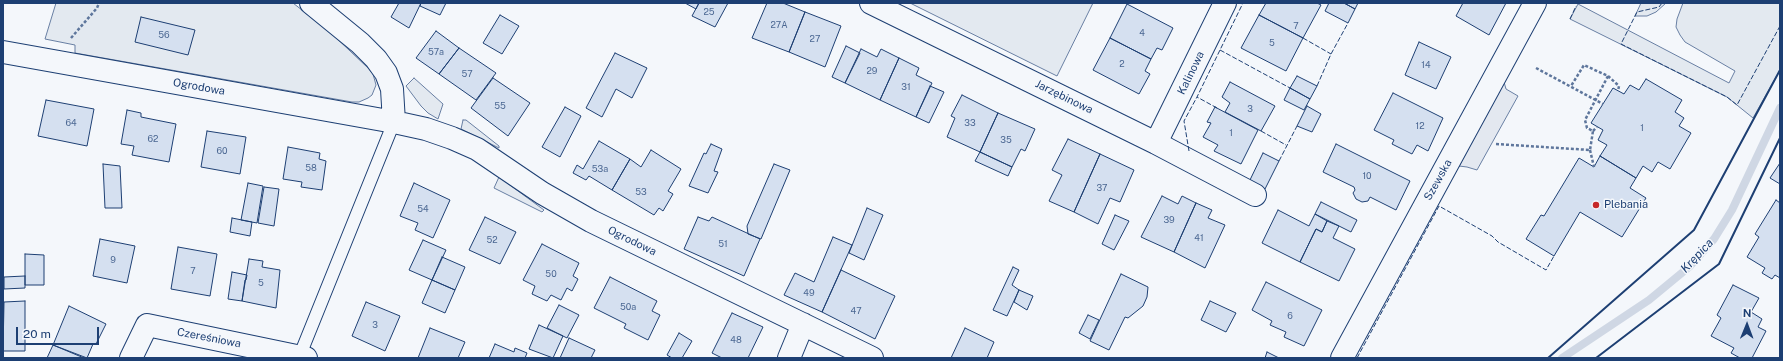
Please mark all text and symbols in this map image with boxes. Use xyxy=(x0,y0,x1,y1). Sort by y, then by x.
house number: 25 xyxy=(703,7,715,17)
house number: 27A xyxy=(770,20,788,30)
house number: 7 xyxy=(1293,21,1299,31)
house number: 4 xyxy=(1139,28,1145,38)
house number: 56 xyxy=(158,30,170,40)
house number: 27 xyxy=(810,34,820,44)
house number: 5 xyxy=(1269,38,1275,48)
house number: 57a xyxy=(428,47,444,57)
street label: Kalinowa xyxy=(1175,49,1207,97)
house number: 2 xyxy=(1119,59,1125,69)
house number: 14 xyxy=(1421,60,1431,70)
house number: 29 xyxy=(867,66,877,76)
house number: 57 xyxy=(461,69,473,79)
street label: Ogrodowa xyxy=(172,76,226,98)
street label: Jarzębinowa xyxy=(1033,77,1095,117)
house number: 31 xyxy=(901,82,911,92)
house number: 55 xyxy=(494,101,506,111)
house number: 3 xyxy=(1247,104,1253,114)
house number: 64 xyxy=(65,118,77,128)
house number: 33 xyxy=(964,118,976,128)
house number: 12 xyxy=(1415,121,1425,131)
house number: 1 xyxy=(1640,123,1644,133)
house number: 1 xyxy=(1229,128,1233,138)
house number: 62 xyxy=(148,134,158,144)
house number: 35 xyxy=(1000,135,1012,145)
house number: 60 xyxy=(216,146,228,156)
street label: Szewska xyxy=(1421,157,1455,203)
house number: 58 xyxy=(305,163,317,173)
house number: 53a xyxy=(592,164,608,174)
house number: 10 xyxy=(1362,171,1372,181)
house number: 37 xyxy=(1097,183,1107,193)
house number: 53 xyxy=(635,187,647,197)
place label: Plebania xyxy=(1604,198,1648,212)
marker: Plebania xyxy=(1591,200,1601,210)
house number: 54 xyxy=(417,204,429,214)
house number: 39 xyxy=(1163,215,1175,225)
street label: Ogrodowa xyxy=(606,224,658,258)
house number: 41 xyxy=(1194,233,1204,243)
house number: 52 xyxy=(486,235,498,245)
water label: Krępica xyxy=(1678,236,1716,276)
house number: 51 xyxy=(718,239,728,249)
house number: 9 xyxy=(110,255,116,265)
house number: 7 xyxy=(190,266,196,276)
house number: 50 xyxy=(545,269,557,279)
house number: 5 xyxy=(258,278,264,288)
house number: 49 xyxy=(803,288,815,298)
house number: 50a xyxy=(620,302,636,312)
north arrow xyxy=(1727,305,1767,345)
house number: 47 xyxy=(850,306,862,316)
text: N xyxy=(1743,307,1752,319)
house number: 6 xyxy=(1287,311,1293,321)
scale bar xyxy=(18,319,101,345)
house number: 3 xyxy=(372,320,378,330)
street label: Czereśniowa xyxy=(176,325,242,351)
text: 20 m xyxy=(23,327,51,341)
house number: 48 xyxy=(730,335,742,345)

